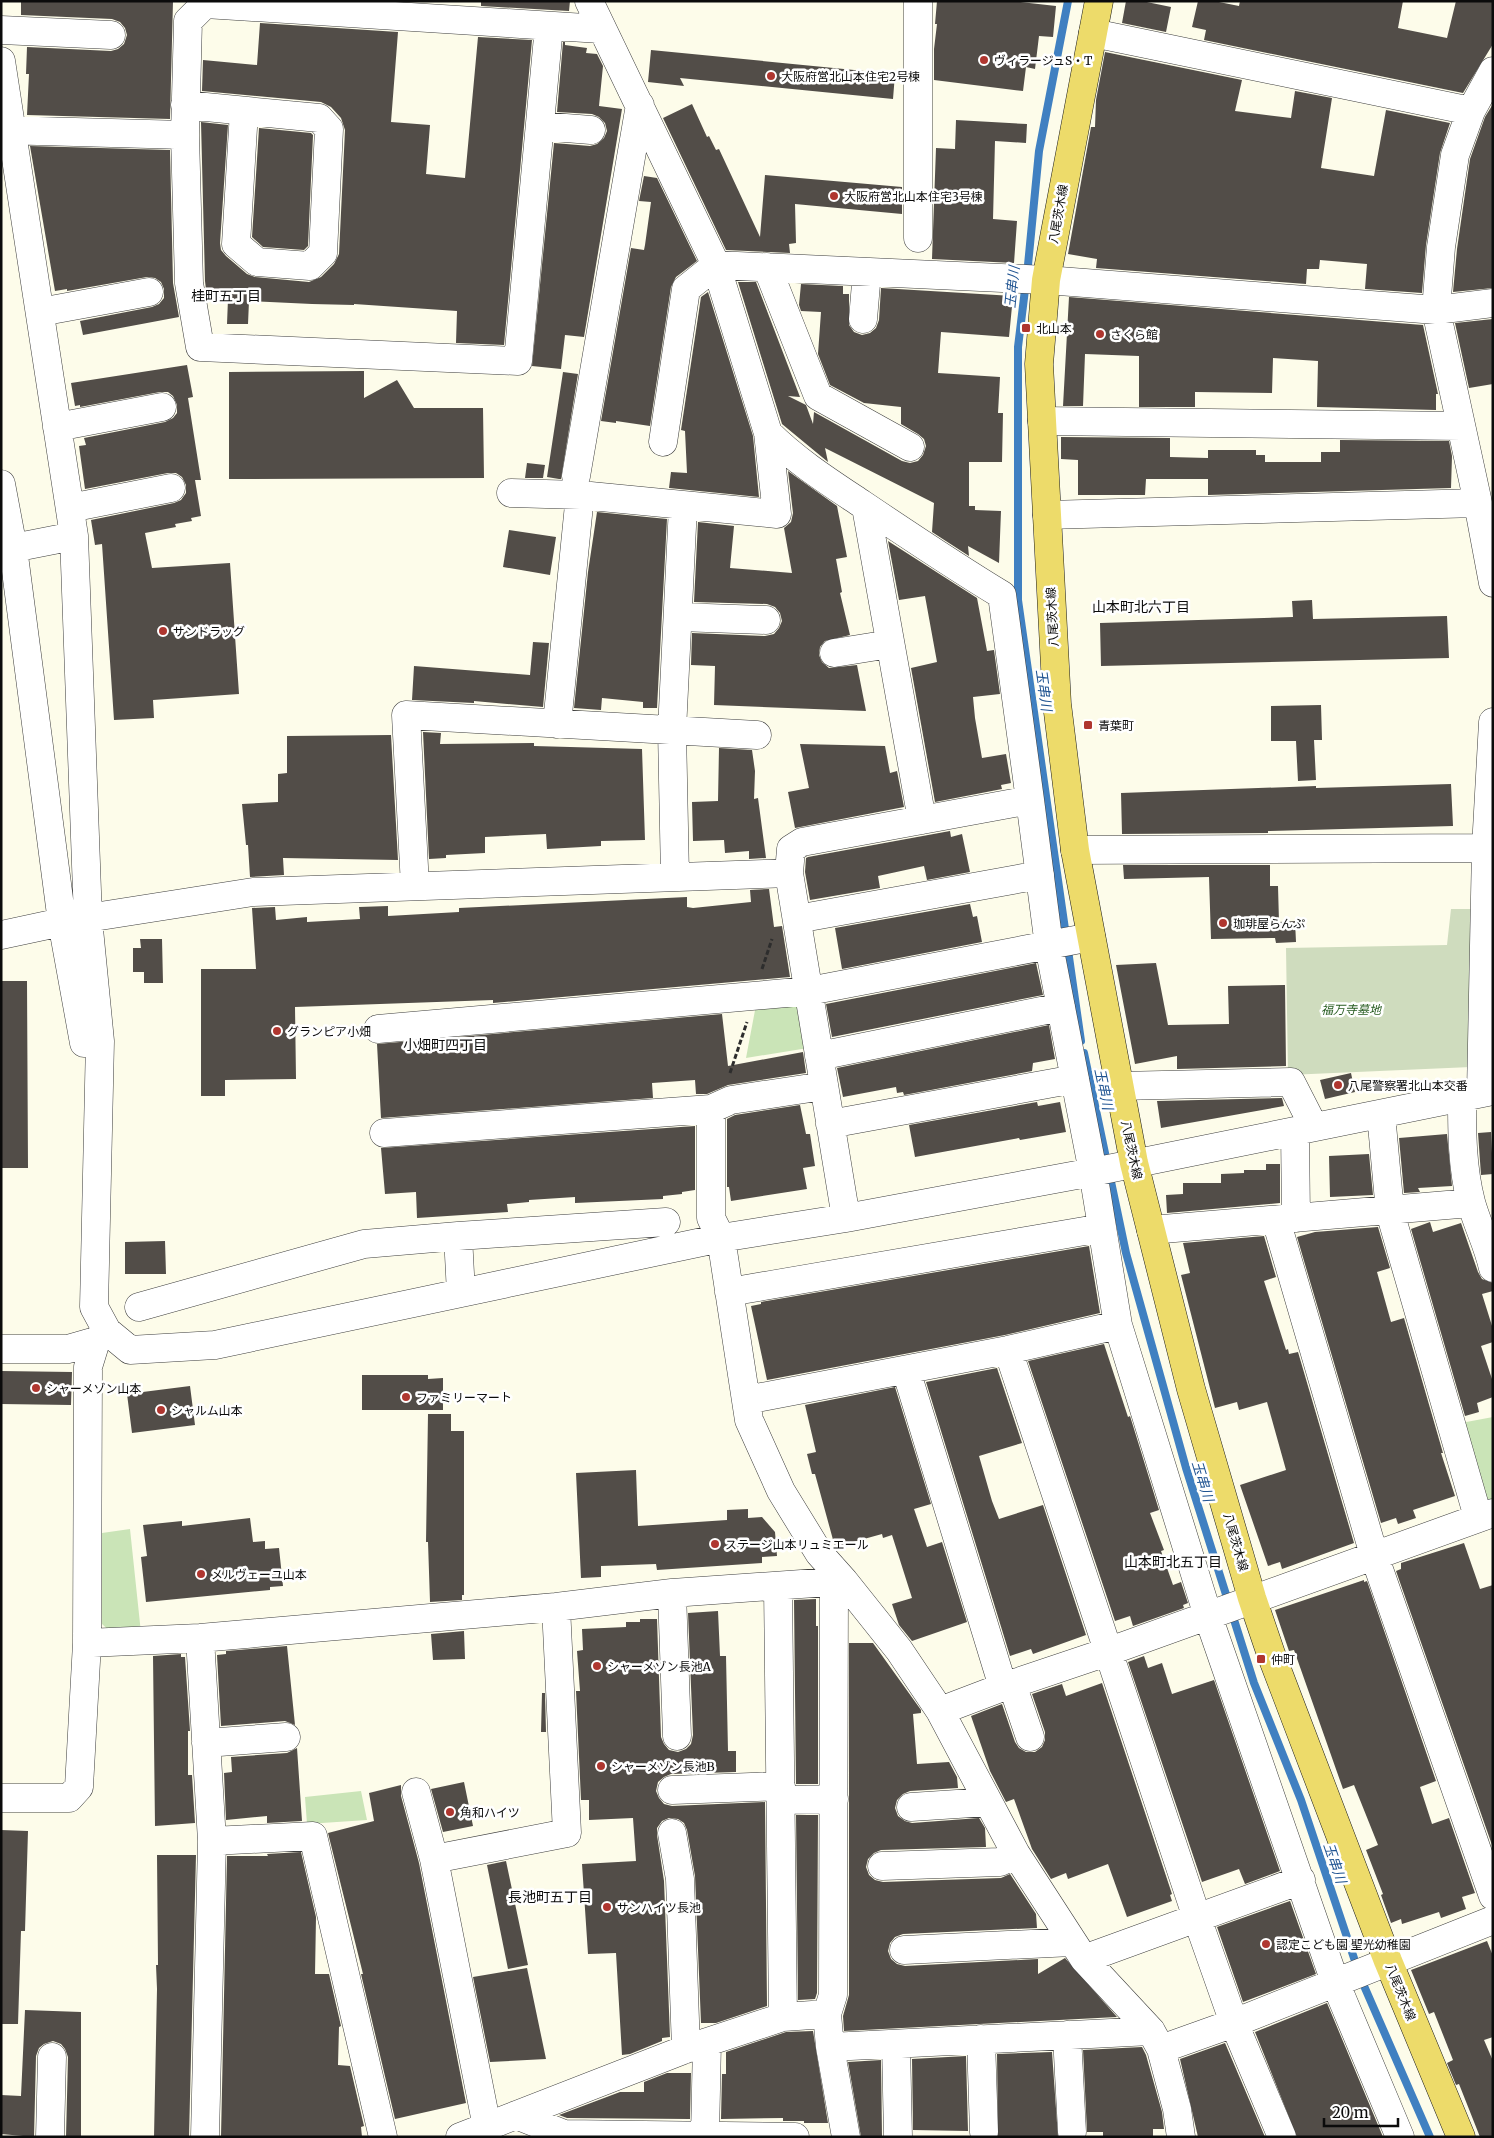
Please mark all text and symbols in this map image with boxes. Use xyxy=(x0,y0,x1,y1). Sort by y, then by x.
place label: ヴィラージュS・T xyxy=(994,53,1093,68)
marker: ヴィラージュS・T xyxy=(978,54,990,66)
place label: 大阪府営北山本住宅2号棟 xyxy=(781,69,920,84)
marker: 大阪府営北山本住宅2号棟 xyxy=(765,70,777,82)
street label: 八尾茨木線 xyxy=(1045,183,1071,245)
place label: 大阪府営北山本住宅3号棟 xyxy=(844,189,983,204)
marker: 大阪府営北山本住宅3号棟 xyxy=(828,190,840,202)
water label: 玉串川 xyxy=(1001,263,1023,309)
district label: 桂町五丁目 xyxy=(191,287,261,305)
place label: 北山本 xyxy=(1036,321,1072,336)
marker: 北山本 xyxy=(1020,322,1032,334)
place label: さくら館 xyxy=(1110,327,1158,342)
marker: さくら館 xyxy=(1094,328,1106,340)
street label: 八尾茨木線 xyxy=(1043,587,1061,647)
district label: 山本町北六丁目 xyxy=(1092,598,1190,616)
place label: サンドラッグ xyxy=(173,624,245,639)
marker: サンドラッグ xyxy=(157,625,169,637)
water label: 玉串川 xyxy=(1032,668,1056,714)
place label: 青葉町 xyxy=(1098,718,1134,733)
marker: 青葉町 xyxy=(1082,719,1094,731)
place label: 珈琲屋らんぷ xyxy=(1233,916,1305,931)
marker: 珈琲屋らんぷ xyxy=(1217,917,1229,929)
park label: 福万寺墓地 xyxy=(1321,1002,1383,1017)
place label: グランピア小畑 xyxy=(287,1024,371,1039)
marker: グランピア小畑 xyxy=(271,1025,283,1037)
district label: 小畑町四丁目 xyxy=(403,1036,487,1054)
water label: 玉串川 xyxy=(1091,1067,1118,1113)
place label: 八尾警察署北山本交番 xyxy=(1348,1078,1468,1093)
marker: 八尾警察署北山本交番 xyxy=(1332,1079,1344,1091)
street label: 八尾茨木線 xyxy=(1118,1119,1146,1181)
place label: シャーメゾン山本 xyxy=(46,1381,142,1396)
marker: シャーメゾン山本 xyxy=(30,1382,42,1394)
place label: ファミリーマート xyxy=(416,1390,512,1405)
marker: ファミリーマート xyxy=(400,1391,412,1403)
place label: シャルム山本 xyxy=(171,1403,243,1418)
marker: シャルム山本 xyxy=(155,1404,167,1416)
water label: 玉串川 xyxy=(1188,1458,1218,1506)
street label: 八尾茨木線 xyxy=(1221,1511,1251,1573)
place label: ステージ山本リュミエール xyxy=(725,1537,869,1552)
marker: ステージ山本リュミエール xyxy=(709,1538,721,1550)
district label: 山本町北五丁目 xyxy=(1124,1553,1222,1571)
place label: メルヴェーユ山本 xyxy=(211,1567,307,1582)
marker: メルヴェーユ山本 xyxy=(195,1568,207,1580)
place label: 仲町 xyxy=(1271,1652,1295,1667)
marker: 仲町 xyxy=(1255,1653,1267,1665)
place label: シャーメゾン長池A xyxy=(607,1659,712,1674)
marker: シャーメゾン長池A xyxy=(591,1660,603,1672)
place label: シャーメゾン長池B xyxy=(611,1759,715,1774)
marker: シャーメゾン長池B xyxy=(595,1760,607,1772)
place label: 角和ハイツ xyxy=(460,1805,520,1820)
marker: 角和ハイツ xyxy=(444,1806,456,1818)
water label: 玉串川 xyxy=(1320,1840,1351,1888)
district label: 長池町五丁目 xyxy=(508,1888,592,1906)
place label: サンハイツ長池 xyxy=(617,1900,701,1915)
marker: サンハイツ長池 xyxy=(601,1901,613,1913)
place label: 認定こども園 聖光幼稚園 xyxy=(1276,1937,1411,1952)
marker: 認定こども園 聖光幼稚園 xyxy=(1260,1938,1272,1950)
street label: 八尾茨木線 xyxy=(1383,1961,1419,2023)
scale bar xyxy=(1324,2096,1398,2128)
text: 20 m xyxy=(1332,2103,1369,2122)

